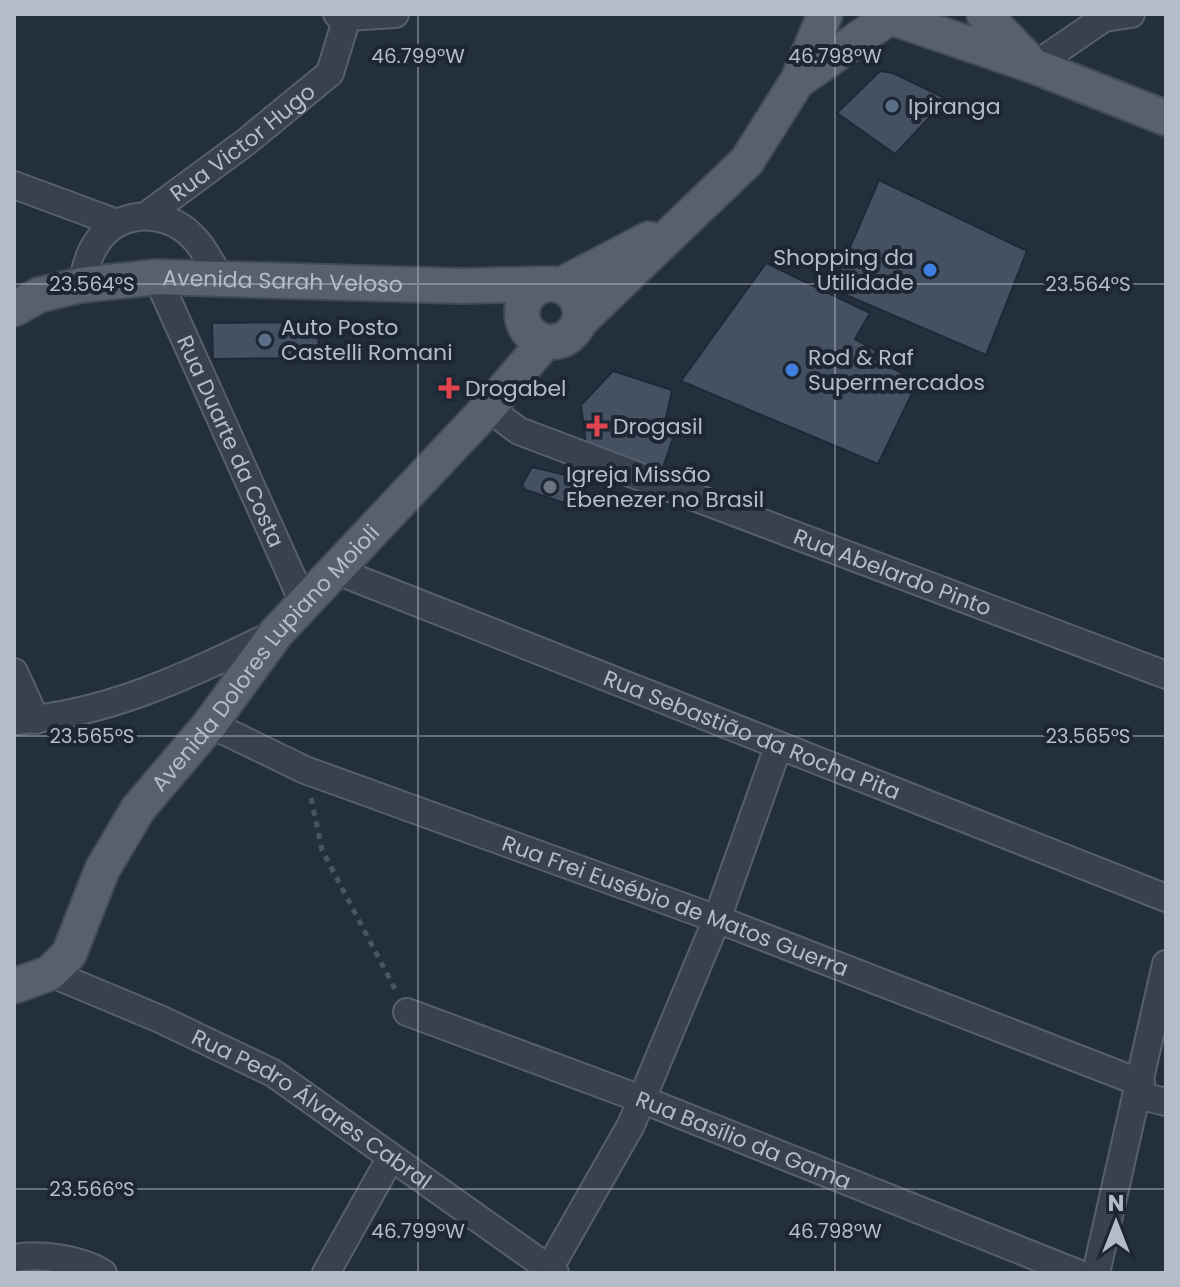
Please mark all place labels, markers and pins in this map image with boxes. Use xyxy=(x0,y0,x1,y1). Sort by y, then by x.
place label: Ipiranga xyxy=(908,91,1001,122)
marker: Ipiranga xyxy=(883,97,901,115)
place label: Shopping da Utilidade xyxy=(773,242,914,298)
marker: Shopping da Utilidade xyxy=(921,261,939,279)
place label: Auto Posto Castelli Romani xyxy=(281,312,453,368)
marker: Auto Posto Castelli Romani xyxy=(256,331,274,349)
place label: Rod & Raf Supermercados xyxy=(808,342,985,398)
marker: Rod & Raf Supermercados xyxy=(783,361,801,379)
place label: Drogabel xyxy=(465,373,567,404)
marker: Drogabel xyxy=(440,379,458,397)
place label: Drogasil xyxy=(613,411,703,442)
marker: Drogasil xyxy=(588,417,606,435)
place label: Igreja Missão Ebenezer no Brasil xyxy=(566,459,764,515)
marker: Igreja Missão Ebenezer no Brasil xyxy=(541,478,559,496)

